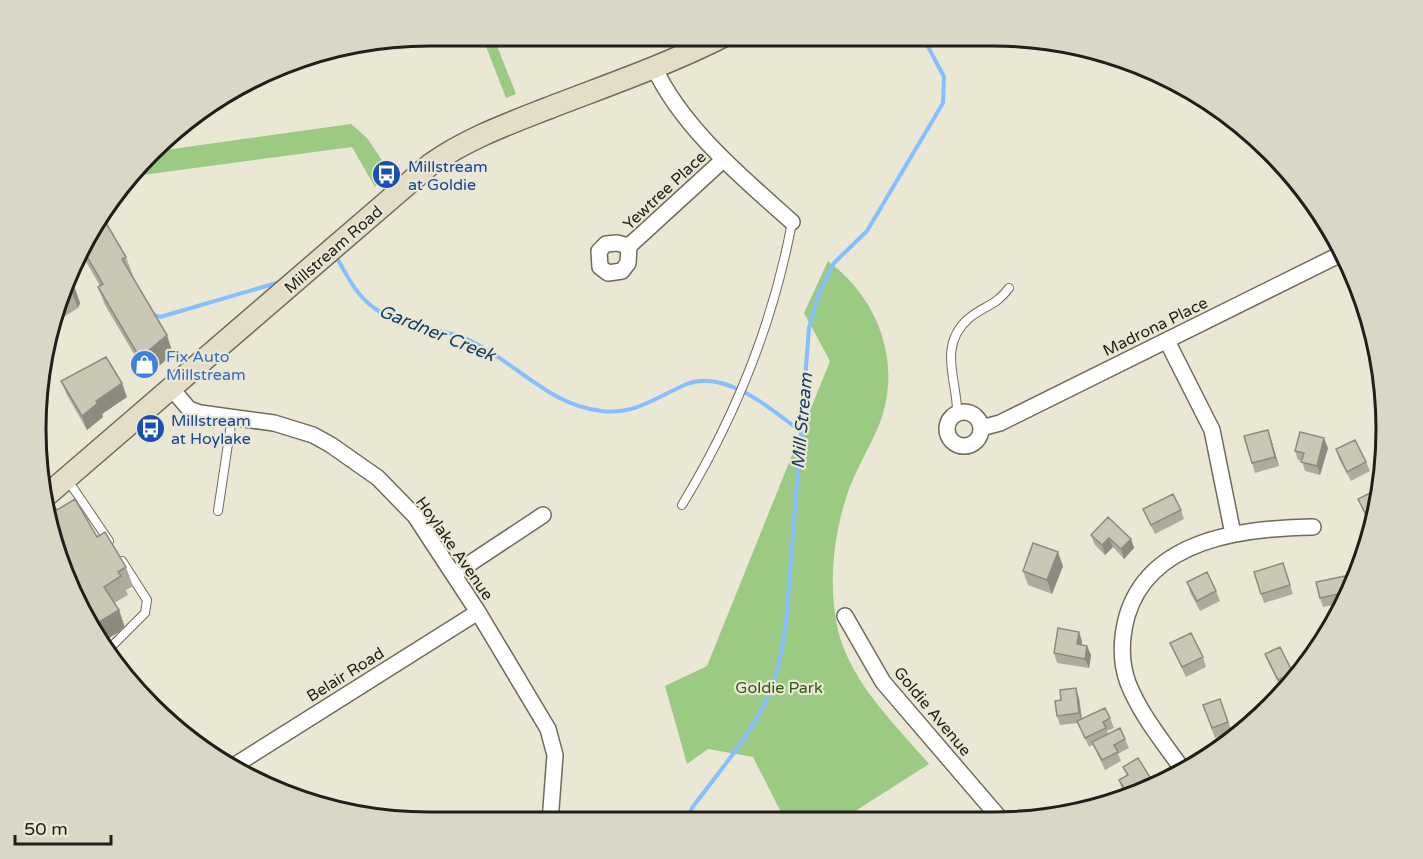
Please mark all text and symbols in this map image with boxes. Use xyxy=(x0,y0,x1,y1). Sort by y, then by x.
street label: Yewtree Place xyxy=(619,147,710,234)
place label: Millstream at Goldie xyxy=(408,157,488,195)
bus stop icon: Millstream at Goldie xyxy=(371,159,403,191)
street label: Millstream Road xyxy=(280,202,387,298)
street label: Madrona Place xyxy=(1100,293,1211,361)
water label: Gardner Creek xyxy=(376,300,500,367)
place label: Fix Auto Millstream xyxy=(166,347,246,385)
shop icon: Fix Auto Millstream xyxy=(129,349,161,381)
water label: Mill Stream xyxy=(787,372,817,470)
place label: Millstream at Hoylake xyxy=(171,411,251,449)
bus stop icon: Millstream at Hoylake xyxy=(134,413,166,445)
street label: Hoylake Avenue xyxy=(411,493,497,604)
street label: Belair Road xyxy=(303,643,388,707)
street label: Goldie Avenue xyxy=(889,663,975,760)
park label: Goldie Park xyxy=(735,678,823,698)
scale bar xyxy=(15,808,111,846)
text: 50 m xyxy=(24,818,68,840)

